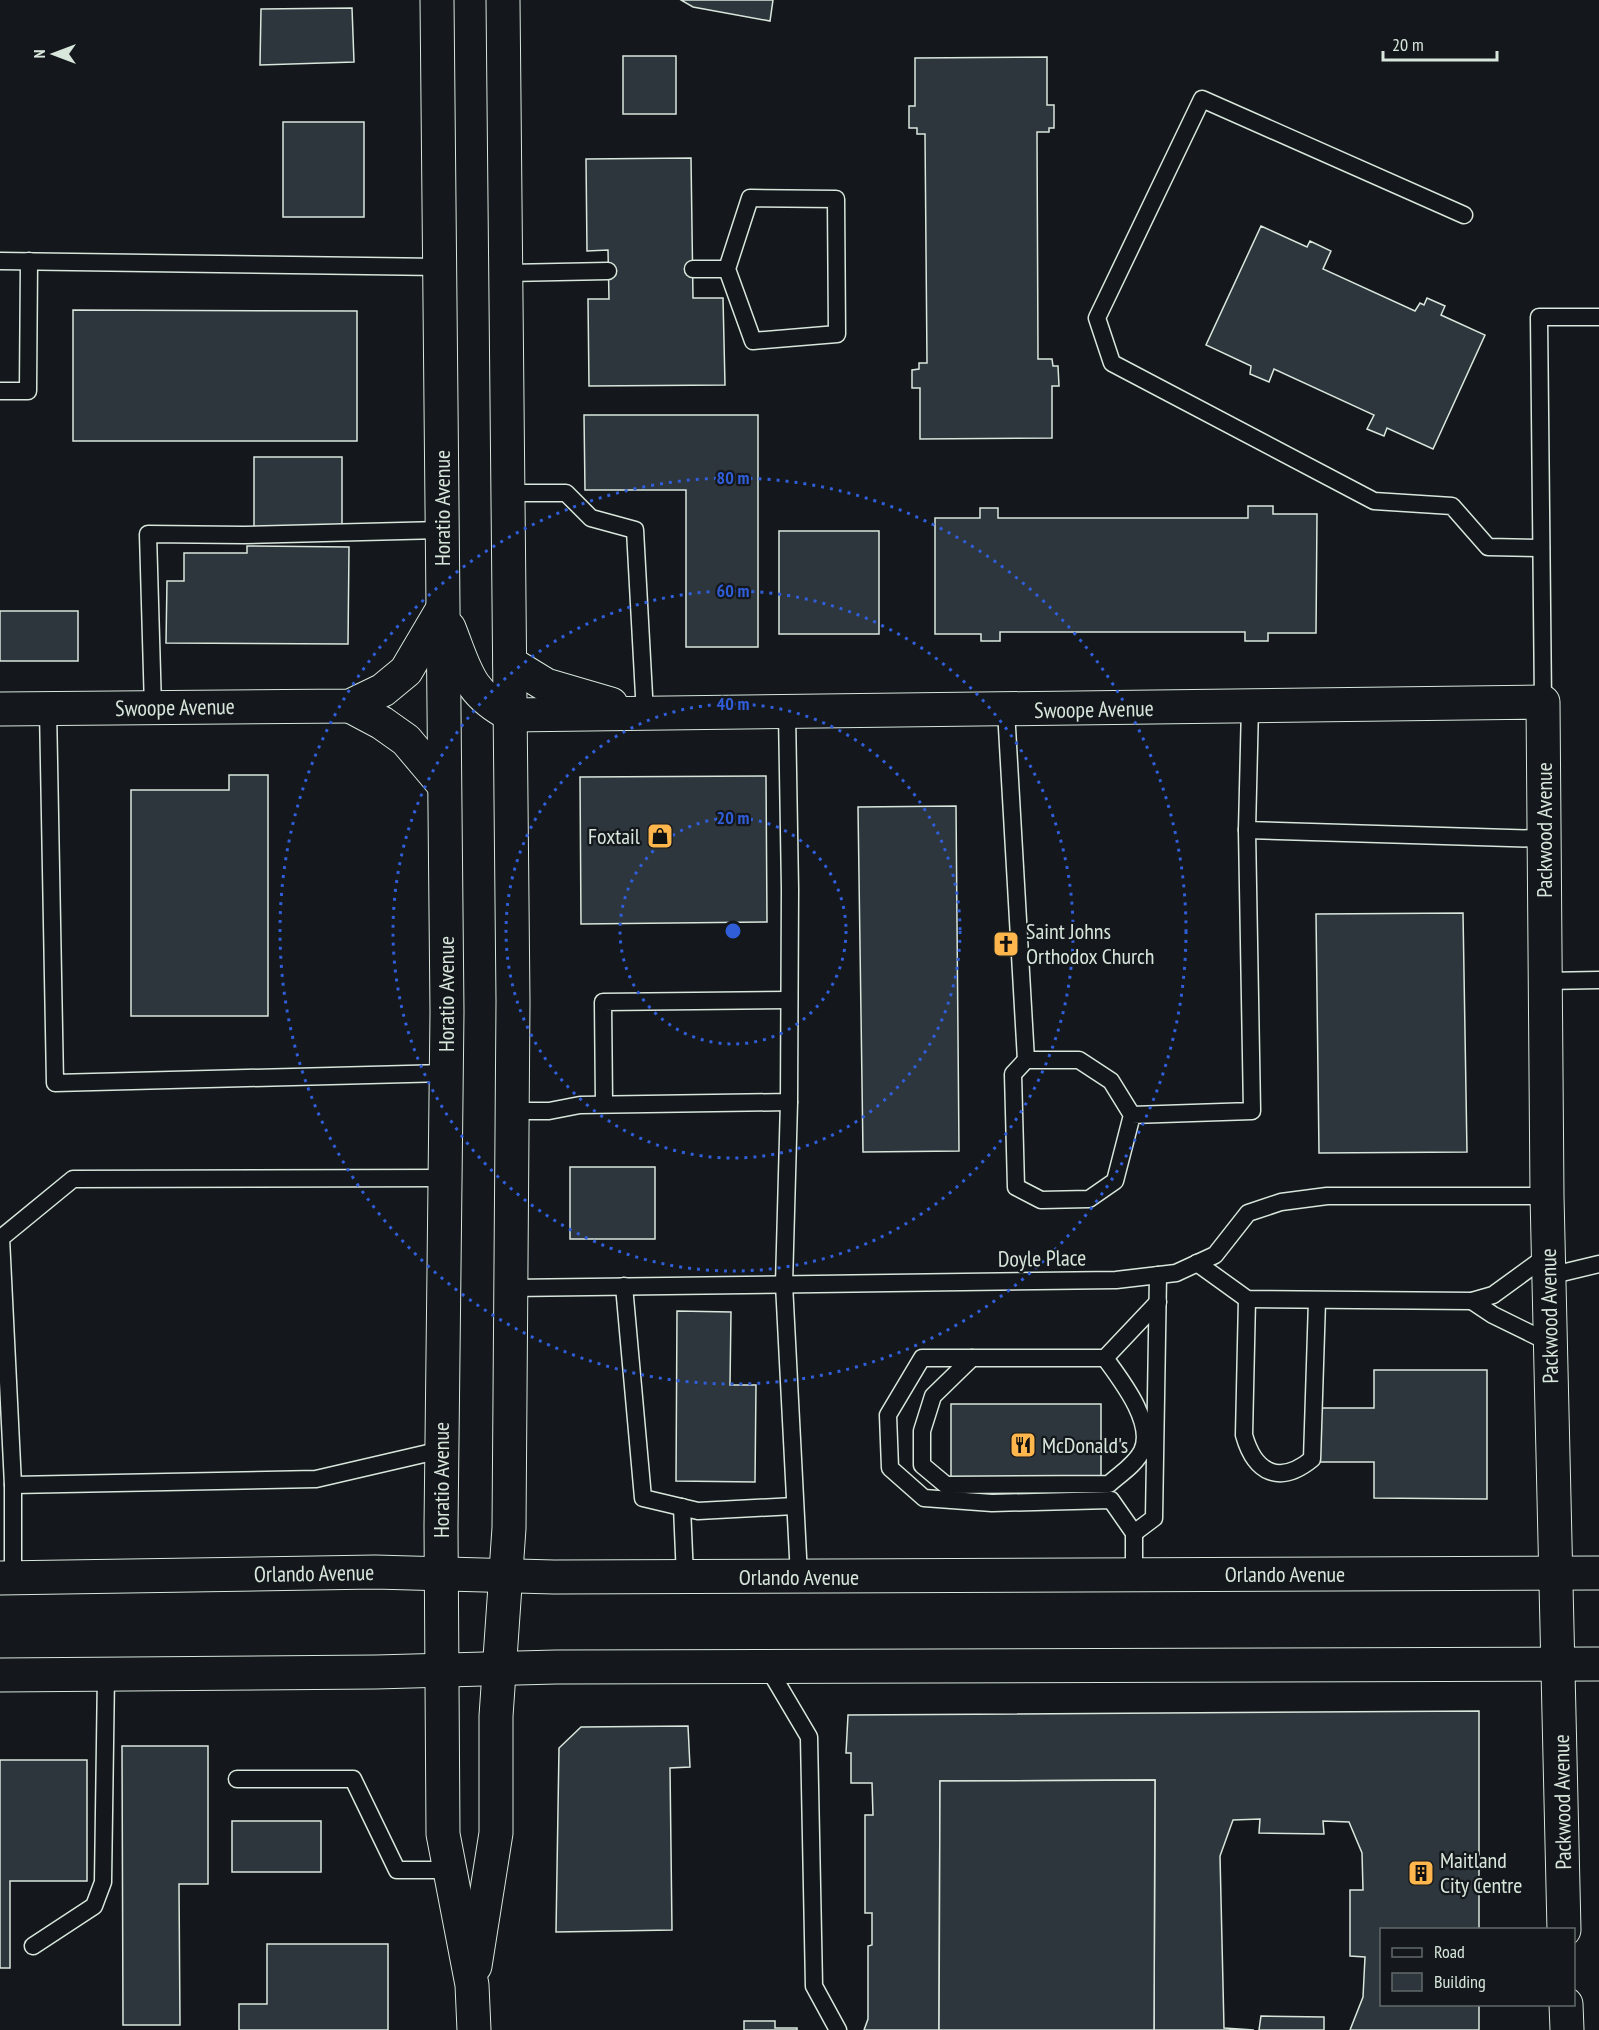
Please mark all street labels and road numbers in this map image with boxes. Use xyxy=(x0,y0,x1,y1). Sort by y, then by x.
street label: Horatio Avenue xyxy=(428,450,456,566)
street label: Swoope Avenue xyxy=(115,692,235,722)
street label: Swoope Avenue xyxy=(1034,694,1154,724)
street label: Packwood Avenue xyxy=(1530,762,1558,898)
street label: Horatio Avenue xyxy=(432,936,460,1052)
street label: Doyle Place xyxy=(998,1243,1086,1273)
street label: Packwood Avenue xyxy=(1534,1248,1564,1384)
street label: Horatio Avenue xyxy=(427,1422,455,1538)
street label: Orlando Avenue xyxy=(254,1558,374,1588)
street label: Orlando Avenue xyxy=(1225,1560,1345,1588)
street label: Orlando Avenue xyxy=(739,1563,859,1591)
street label: Packwood Avenue xyxy=(1547,1734,1577,1870)

